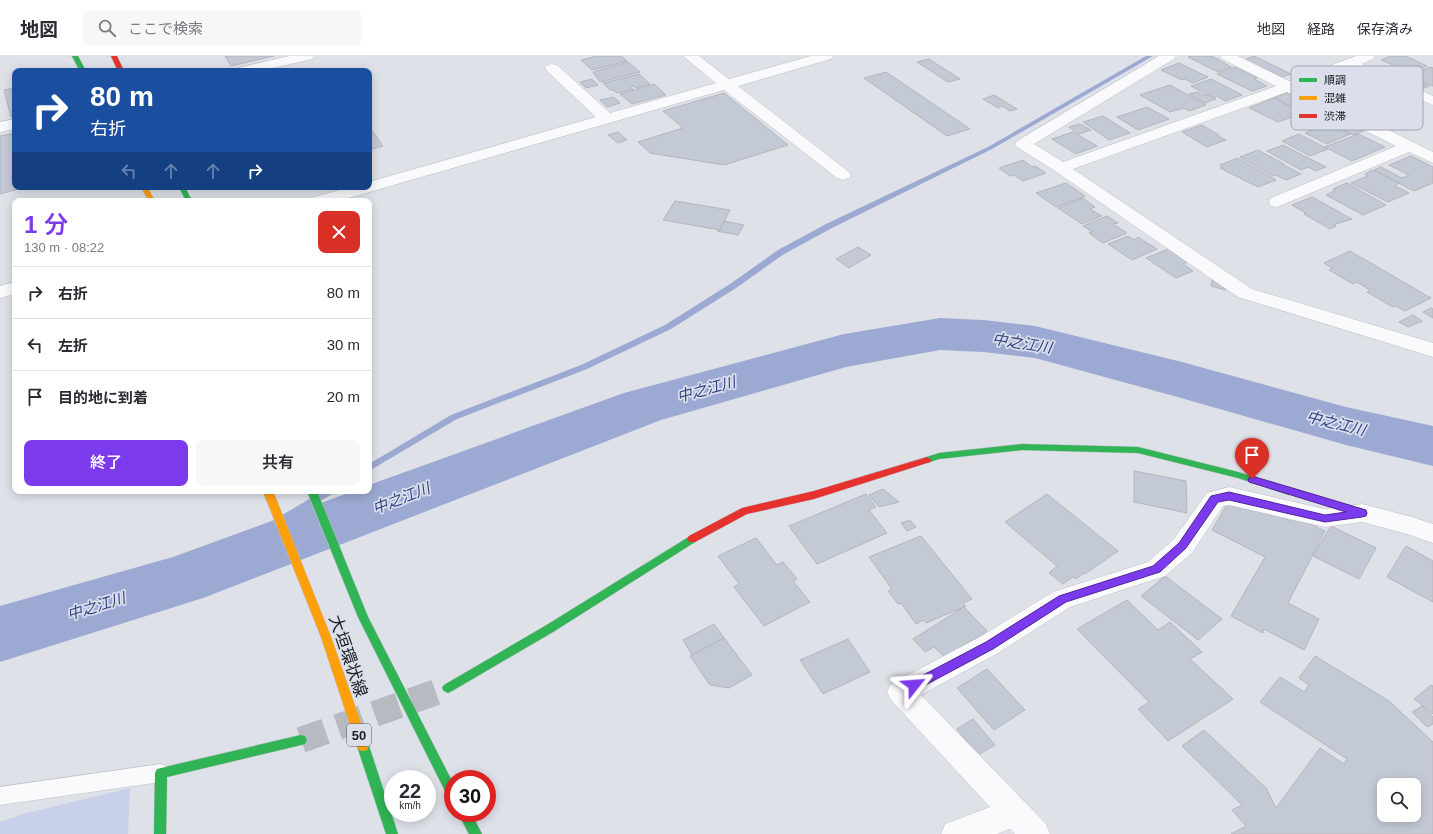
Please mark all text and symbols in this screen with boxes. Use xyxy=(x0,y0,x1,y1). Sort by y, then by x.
search box xyxy=(82,10,362,46)
icon: search xyxy=(96,17,118,39)
text: 地図 xyxy=(20,19,58,40)
text: ここで検索 xyxy=(128,20,203,37)
text: 地図 xyxy=(1257,21,1285,37)
text: 経路 xyxy=(1307,21,1335,37)
text: 保存済み xyxy=(1357,21,1413,37)
legend xyxy=(1291,66,1423,130)
text: 順調 xyxy=(1324,74,1346,86)
text: 80 m xyxy=(90,81,154,112)
icon: right xyxy=(24,84,76,136)
text: 混雑 xyxy=(1324,92,1346,104)
text: 渋滞 xyxy=(1324,110,1346,122)
text: 右折 xyxy=(90,119,126,139)
icon: left xyxy=(118,160,140,182)
icon: ahead xyxy=(160,160,182,182)
icon: ahead xyxy=(202,160,224,182)
icon: right xyxy=(244,160,266,182)
text: 1 分 xyxy=(24,211,68,238)
button: close xyxy=(318,211,360,253)
text: 130 m · 08:22 xyxy=(24,240,104,255)
icon: right xyxy=(24,282,46,304)
text: 80 m xyxy=(327,284,360,301)
text: 右折 xyxy=(58,285,88,302)
water label: 中之江川 xyxy=(991,330,1055,356)
icon: left xyxy=(24,334,46,356)
text: 30 m xyxy=(327,336,360,353)
text: 左折 xyxy=(58,337,88,354)
water label: 中之江川 xyxy=(675,373,739,405)
icon: arrive xyxy=(24,386,46,408)
text: 20 m xyxy=(327,388,360,405)
text: 目的地に到着 xyxy=(58,389,148,406)
water label: 中之江川 xyxy=(1305,407,1369,439)
pin xyxy=(1235,438,1269,479)
button: 終了 xyxy=(24,440,188,486)
button: 共有 xyxy=(196,440,360,486)
icon: arrive xyxy=(1241,444,1263,466)
water label: 中之江川 xyxy=(370,479,434,517)
water label: 中之江川 xyxy=(65,589,129,623)
street label: 大垣環状線 xyxy=(325,613,371,699)
position arrow xyxy=(893,664,935,706)
road number: 50 xyxy=(347,724,371,746)
speed limit sign: 30 xyxy=(444,770,496,822)
map controls xyxy=(1377,778,1421,822)
button: search xyxy=(1377,778,1421,822)
text: 22 xyxy=(399,780,421,802)
text: km/h xyxy=(399,800,421,811)

